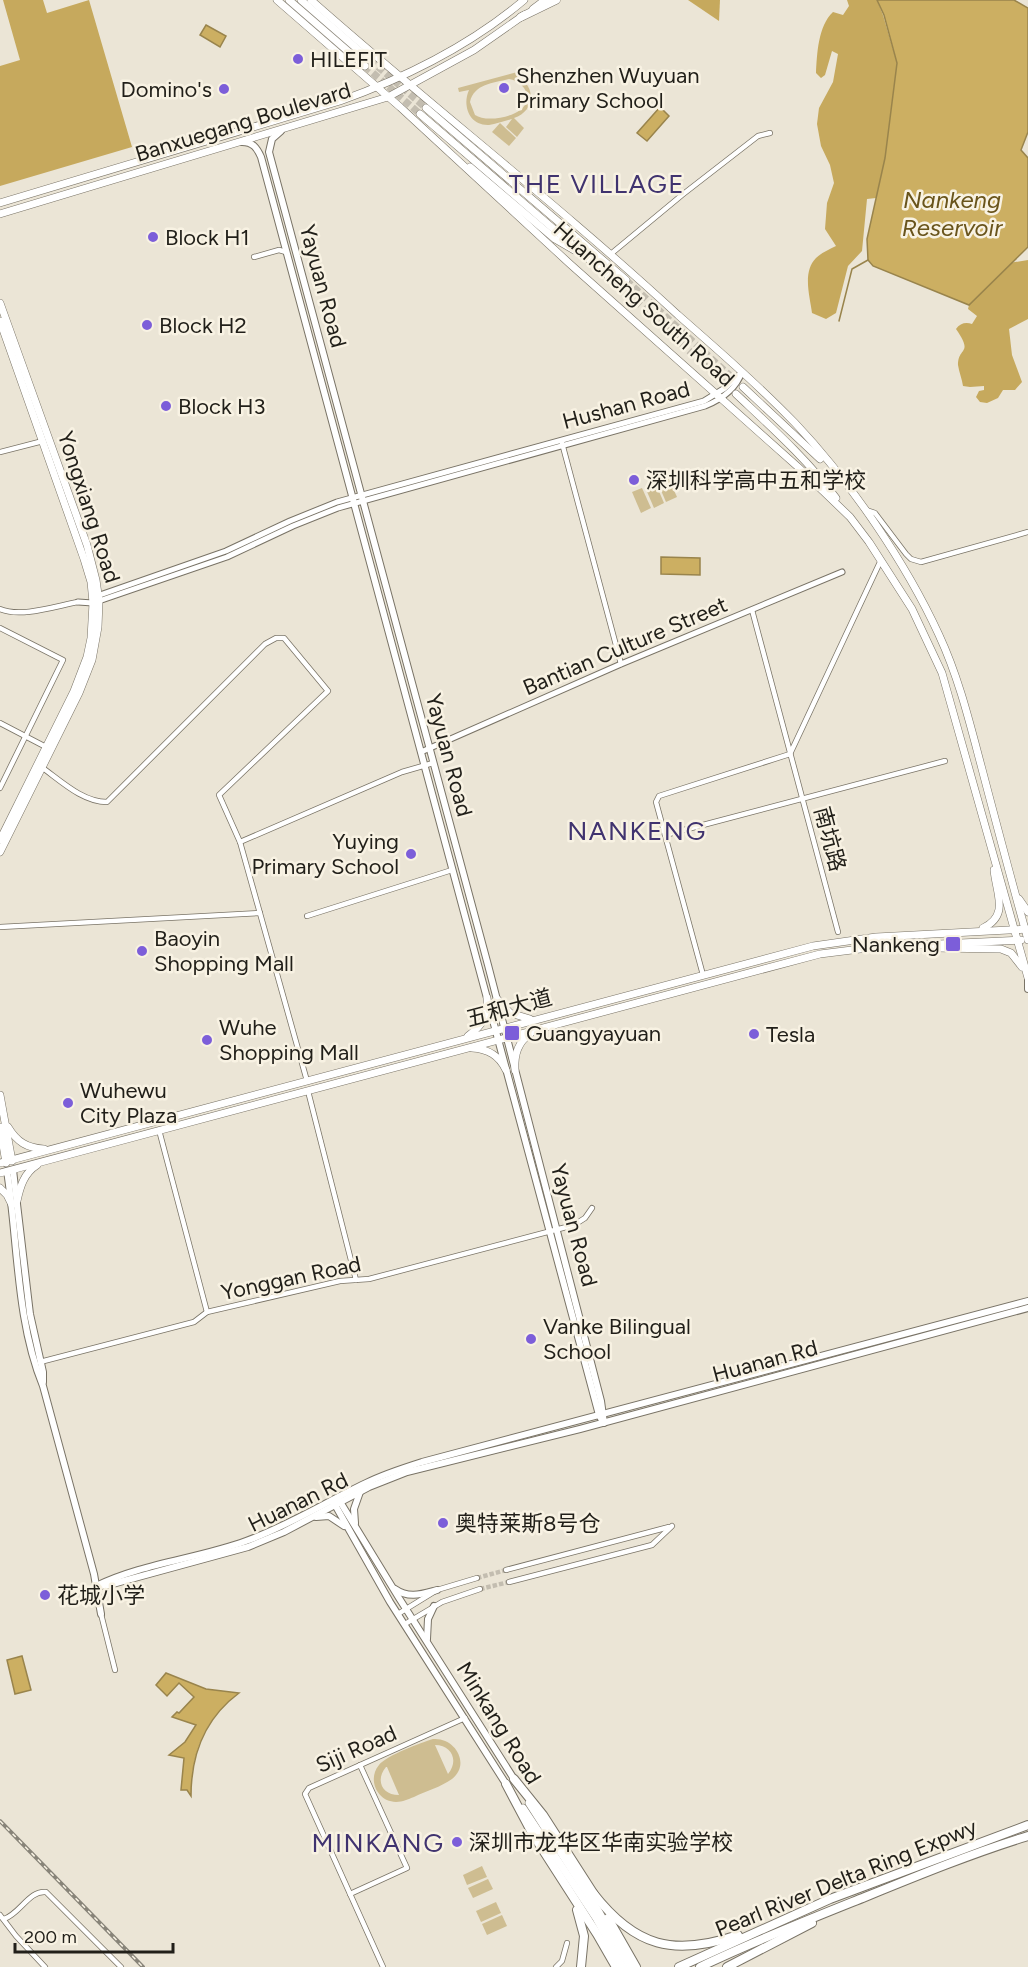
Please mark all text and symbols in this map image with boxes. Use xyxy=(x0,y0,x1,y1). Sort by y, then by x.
place label: HILEFIT xyxy=(310,46,387,73)
marker: HILEFIT xyxy=(291,52,305,66)
place label: Shenzhen Wuyuan Primary School xyxy=(516,62,700,114)
place label: Domino's xyxy=(121,76,212,103)
street label: Banxuegang Boulevard xyxy=(132,76,354,168)
marker: Shenzhen Wuyuan Primary School xyxy=(497,81,511,95)
marker: Domino's xyxy=(217,82,231,96)
district label: THE VILLAGE xyxy=(509,168,685,200)
water label: Nankeng Reservoir xyxy=(902,185,1003,242)
street label: Huancheng South Road xyxy=(548,216,740,392)
street label: Yayuan Road xyxy=(294,221,352,351)
place label: Block H1 xyxy=(165,224,250,251)
marker: Block H1 xyxy=(146,230,160,244)
place label: Block H2 xyxy=(159,312,247,339)
marker: Block H2 xyxy=(140,318,154,332)
street label: Hushan Road xyxy=(559,375,693,435)
place label: Block H3 xyxy=(178,393,266,420)
marker: Block H3 xyxy=(159,399,173,413)
street label: Yongxiang Road xyxy=(52,428,126,586)
place label: 深圳科学高中五和学校 xyxy=(646,467,866,494)
marker: 深圳科学高中五和学校 xyxy=(627,473,641,487)
street label: Bantian Culture Street xyxy=(519,591,731,701)
street label: Yayuan Road xyxy=(420,690,478,820)
street label: 南坑路 xyxy=(808,804,852,874)
district label: NANKENG xyxy=(567,815,707,847)
place label: Yuying Primary School xyxy=(251,828,399,880)
marker: Yuying Primary School xyxy=(404,847,418,861)
place label: Baoyin Shopping Mall xyxy=(154,925,294,977)
place label: Nankeng xyxy=(852,931,940,958)
marker: Nankeng xyxy=(944,935,962,953)
marker: Baoyin Shopping Mall xyxy=(135,944,149,958)
street label: 五和大道 xyxy=(463,984,555,1032)
place label: Wuhe Shopping Mall xyxy=(219,1014,359,1066)
place label: Guangyayuan xyxy=(526,1020,661,1047)
place label: Tesla xyxy=(766,1021,815,1048)
marker: Guangyayuan xyxy=(503,1024,521,1042)
marker: Tesla xyxy=(747,1027,761,1041)
marker: Wuhe Shopping Mall xyxy=(200,1033,214,1047)
place label: Wuhewu City Plaza xyxy=(80,1077,177,1129)
marker: Wuhewu City Plaza xyxy=(61,1096,75,1110)
street label: Yayuan Road xyxy=(545,1160,603,1290)
street label: Yonggan Road xyxy=(219,1250,363,1306)
place label: Vanke Bilingual School xyxy=(543,1313,691,1365)
marker: Vanke Bilingual School xyxy=(524,1332,538,1346)
street label: Huanan Rd xyxy=(709,1334,821,1388)
street label: Huanan Rd xyxy=(244,1466,352,1538)
place label: 奥特莱斯8号仓 xyxy=(455,1510,601,1537)
marker: 奥特莱斯8号仓 xyxy=(436,1516,450,1530)
place label: 花城小学 xyxy=(57,1582,145,1609)
marker: 花城小学 xyxy=(38,1588,52,1602)
street label: Minkang Road xyxy=(451,1657,547,1789)
street label: Siji Road xyxy=(311,1719,401,1779)
street label: Pearl River Delta Ring Expwy xyxy=(711,1813,981,1943)
district label: MINKANG xyxy=(311,1827,445,1859)
place label: 深圳市龙华区华南实验学校 xyxy=(469,1829,733,1856)
marker: 深圳市龙华区华南实验学校 xyxy=(450,1835,464,1849)
scale bar xyxy=(15,1916,172,1954)
text: 200 m xyxy=(24,1926,77,1948)

